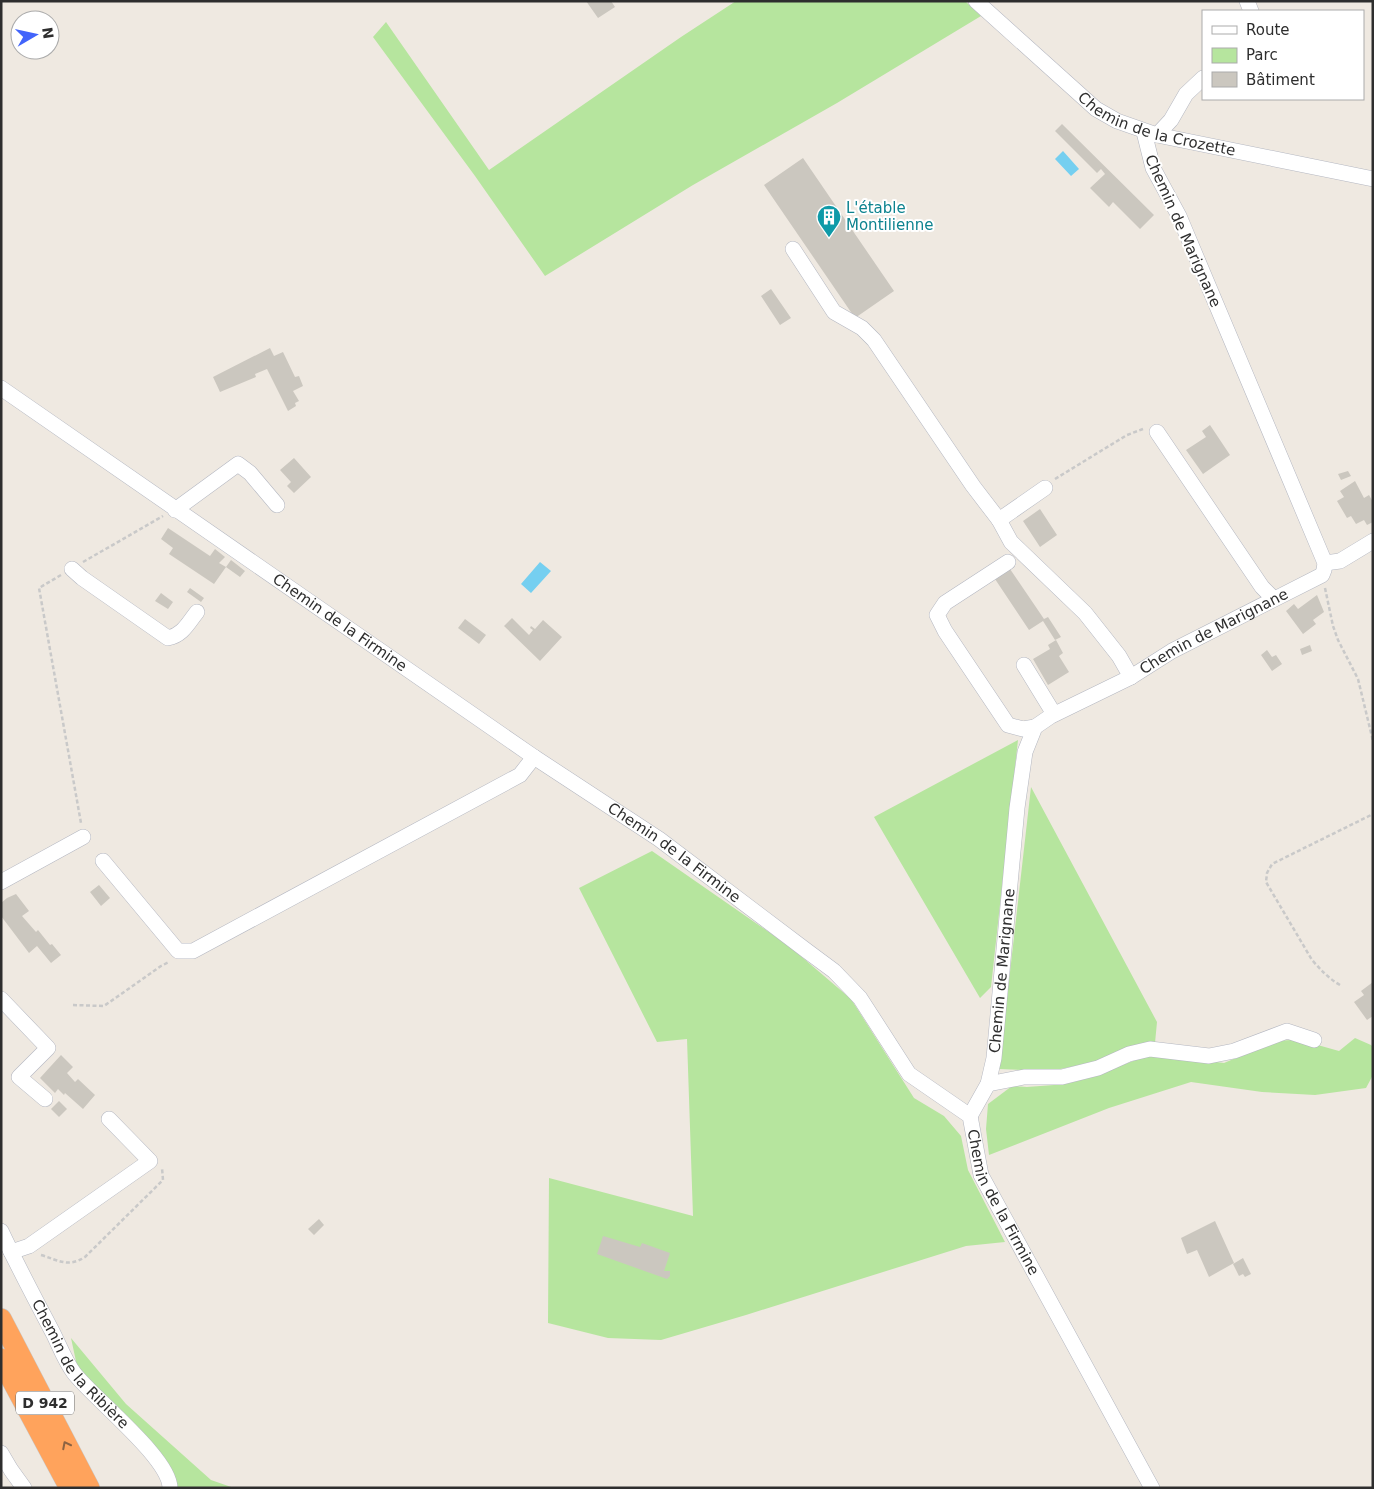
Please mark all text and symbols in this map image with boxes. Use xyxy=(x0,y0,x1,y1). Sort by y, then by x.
north arrow xyxy=(10,10,60,60)
legend xyxy=(1202,10,1364,100)
text: Route xyxy=(1246,21,1290,39)
text: N xyxy=(39,26,57,40)
text: Parc xyxy=(1246,46,1278,64)
text: Bâtiment xyxy=(1246,71,1315,89)
street label: Chemin de la Crozette xyxy=(1074,88,1237,160)
street label: Chemin de Marignane xyxy=(1141,152,1225,310)
place label: L'étable Montilienne xyxy=(846,199,933,234)
building icon: L'étable Montilienne xyxy=(816,204,842,238)
street label: Chemin de la Firmine xyxy=(269,570,410,675)
street label: Chemin de Marignane xyxy=(1136,585,1291,678)
street label: Chemin de la Firmine xyxy=(604,799,744,906)
street label: Chemin de Marignane xyxy=(985,888,1019,1054)
street label: Chemin de la Firmine xyxy=(964,1128,1043,1278)
street label: Chemin de la Ribière xyxy=(28,1296,133,1432)
road number: D 942 xyxy=(16,1392,74,1415)
one-way arrow xyxy=(62,1441,72,1450)

